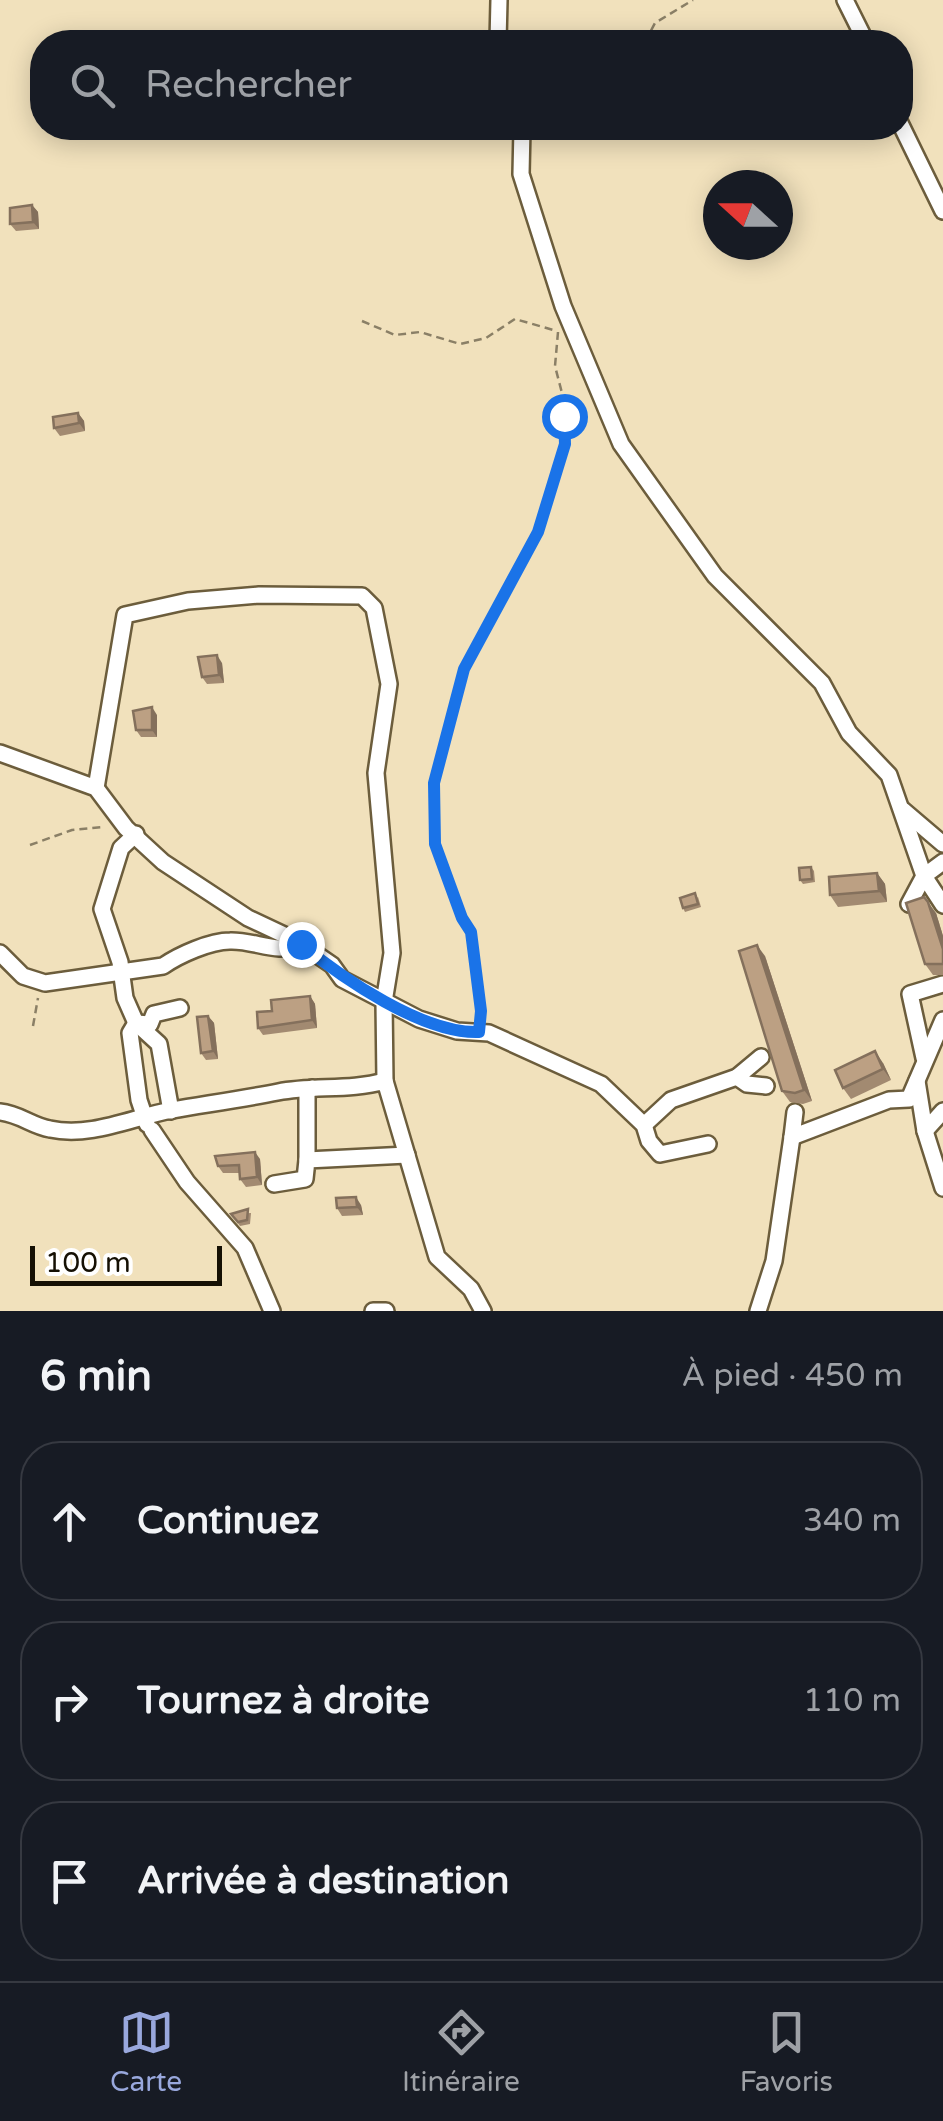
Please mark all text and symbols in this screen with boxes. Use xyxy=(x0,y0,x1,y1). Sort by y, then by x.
search box xyxy=(30,30,913,140)
icon: search xyxy=(65,58,120,113)
text: Rechercher xyxy=(145,62,352,108)
north arrow xyxy=(703,170,793,260)
route start xyxy=(542,394,588,440)
route end xyxy=(279,922,325,968)
scale bar xyxy=(30,1241,222,1286)
text: 100 m xyxy=(45,1246,131,1280)
text: 6 min xyxy=(40,1351,152,1402)
text: À pied · 450 m xyxy=(681,1357,903,1395)
icon: ahead xyxy=(42,1494,97,1549)
text: Continuez xyxy=(137,1498,319,1544)
text: 340 m xyxy=(803,1502,901,1540)
icon: right xyxy=(42,1674,97,1729)
text: Tournez à droite xyxy=(137,1678,430,1724)
text: 110 m xyxy=(803,1682,901,1720)
icon: arrive xyxy=(42,1854,97,1909)
text: Arrivée à destination xyxy=(137,1858,510,1904)
tab: Carte xyxy=(110,2005,182,2099)
tab: Itinéraire xyxy=(402,2005,520,2099)
tab: Favoris xyxy=(740,2005,833,2099)

